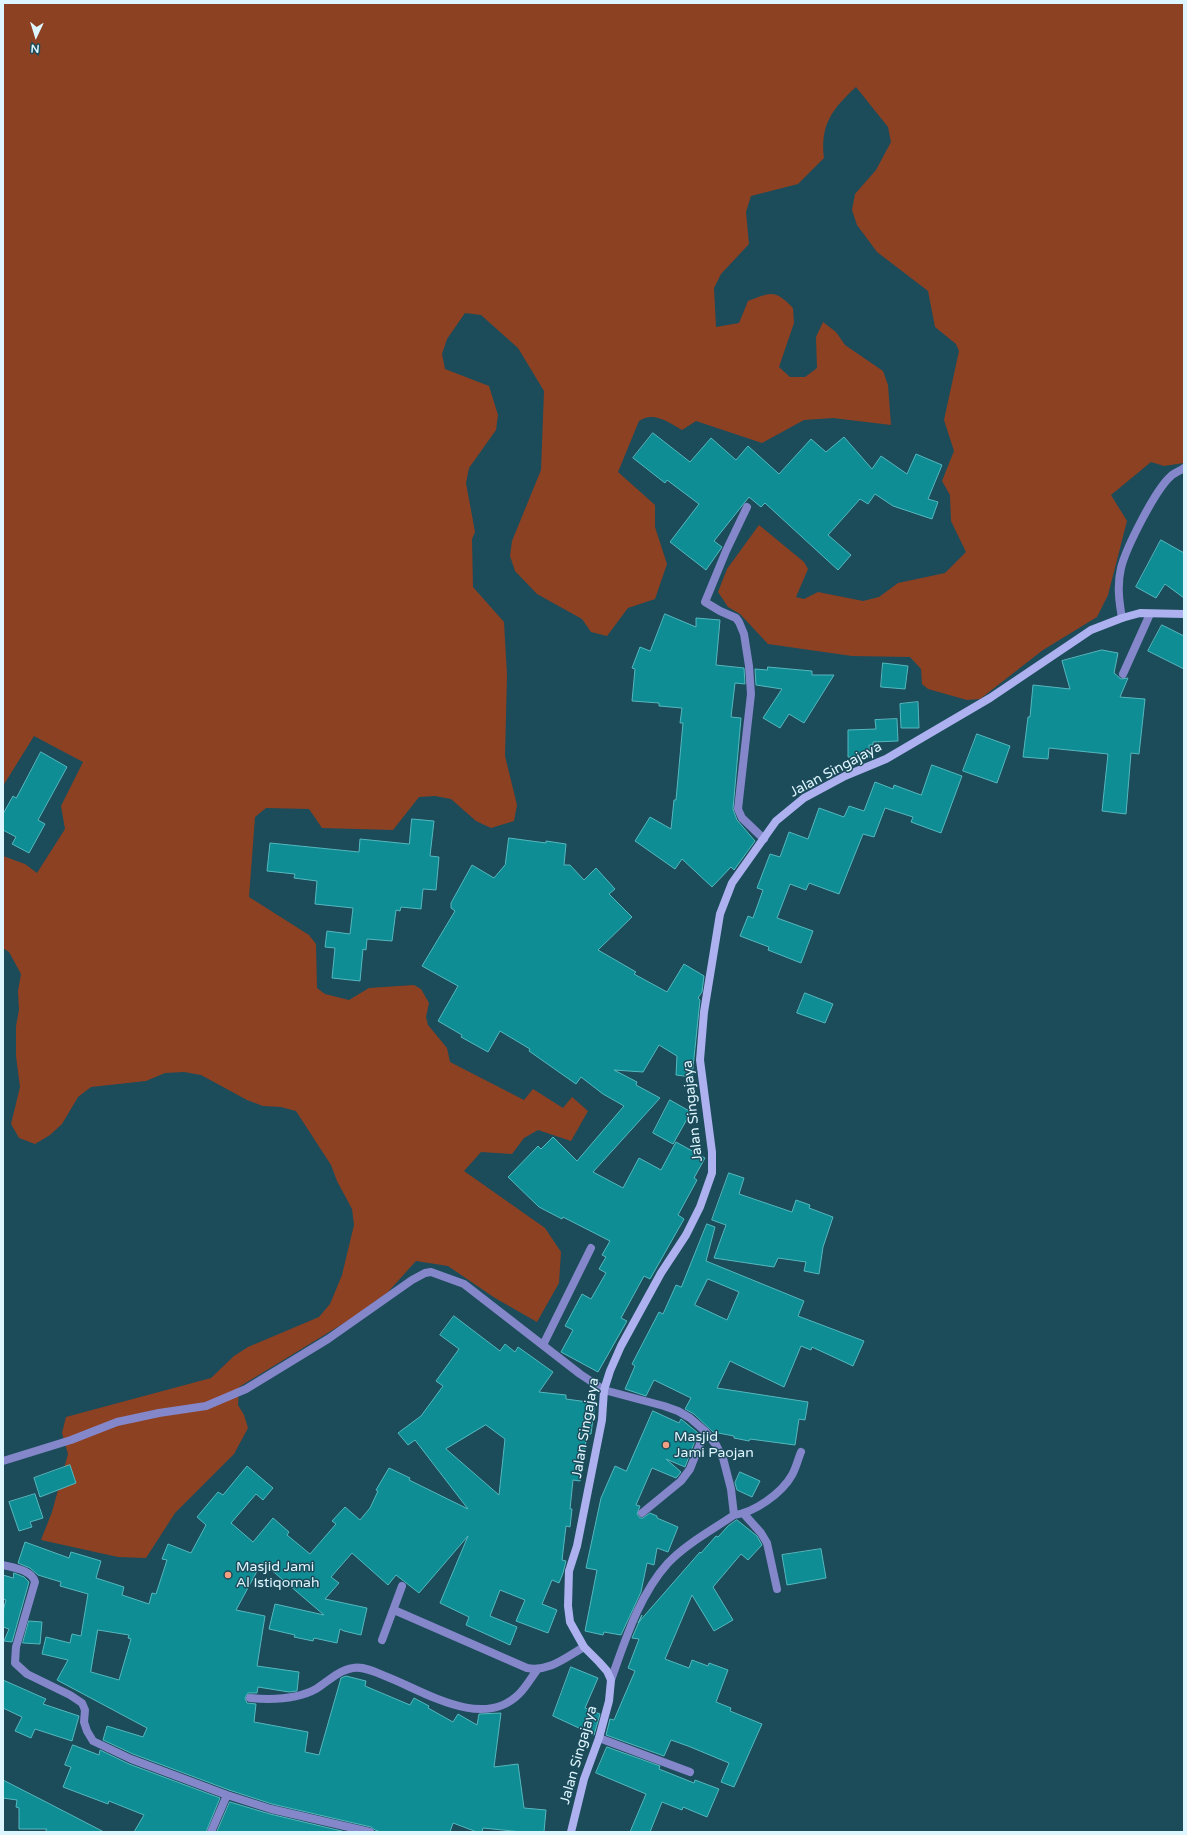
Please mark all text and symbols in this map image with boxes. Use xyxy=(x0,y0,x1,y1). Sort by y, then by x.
north arrow xyxy=(16,16,56,56)
text: N xyxy=(30,42,40,55)
street label: Jalan Singajaya xyxy=(787,739,885,801)
street label: Jalan Singajaya xyxy=(679,1060,707,1162)
street label: Jalan Singajaya xyxy=(569,1376,603,1480)
place label: Masjid Jami Paojan xyxy=(674,1429,754,1462)
marker: Masjid Jami Paojan xyxy=(661,1440,671,1450)
place label: Masjid Jami Al Istiqomah xyxy=(236,1559,319,1592)
marker: Masjid Jami Al Istiqomah xyxy=(223,1570,233,1580)
street label: Jalan Singajaya xyxy=(557,1704,601,1806)

